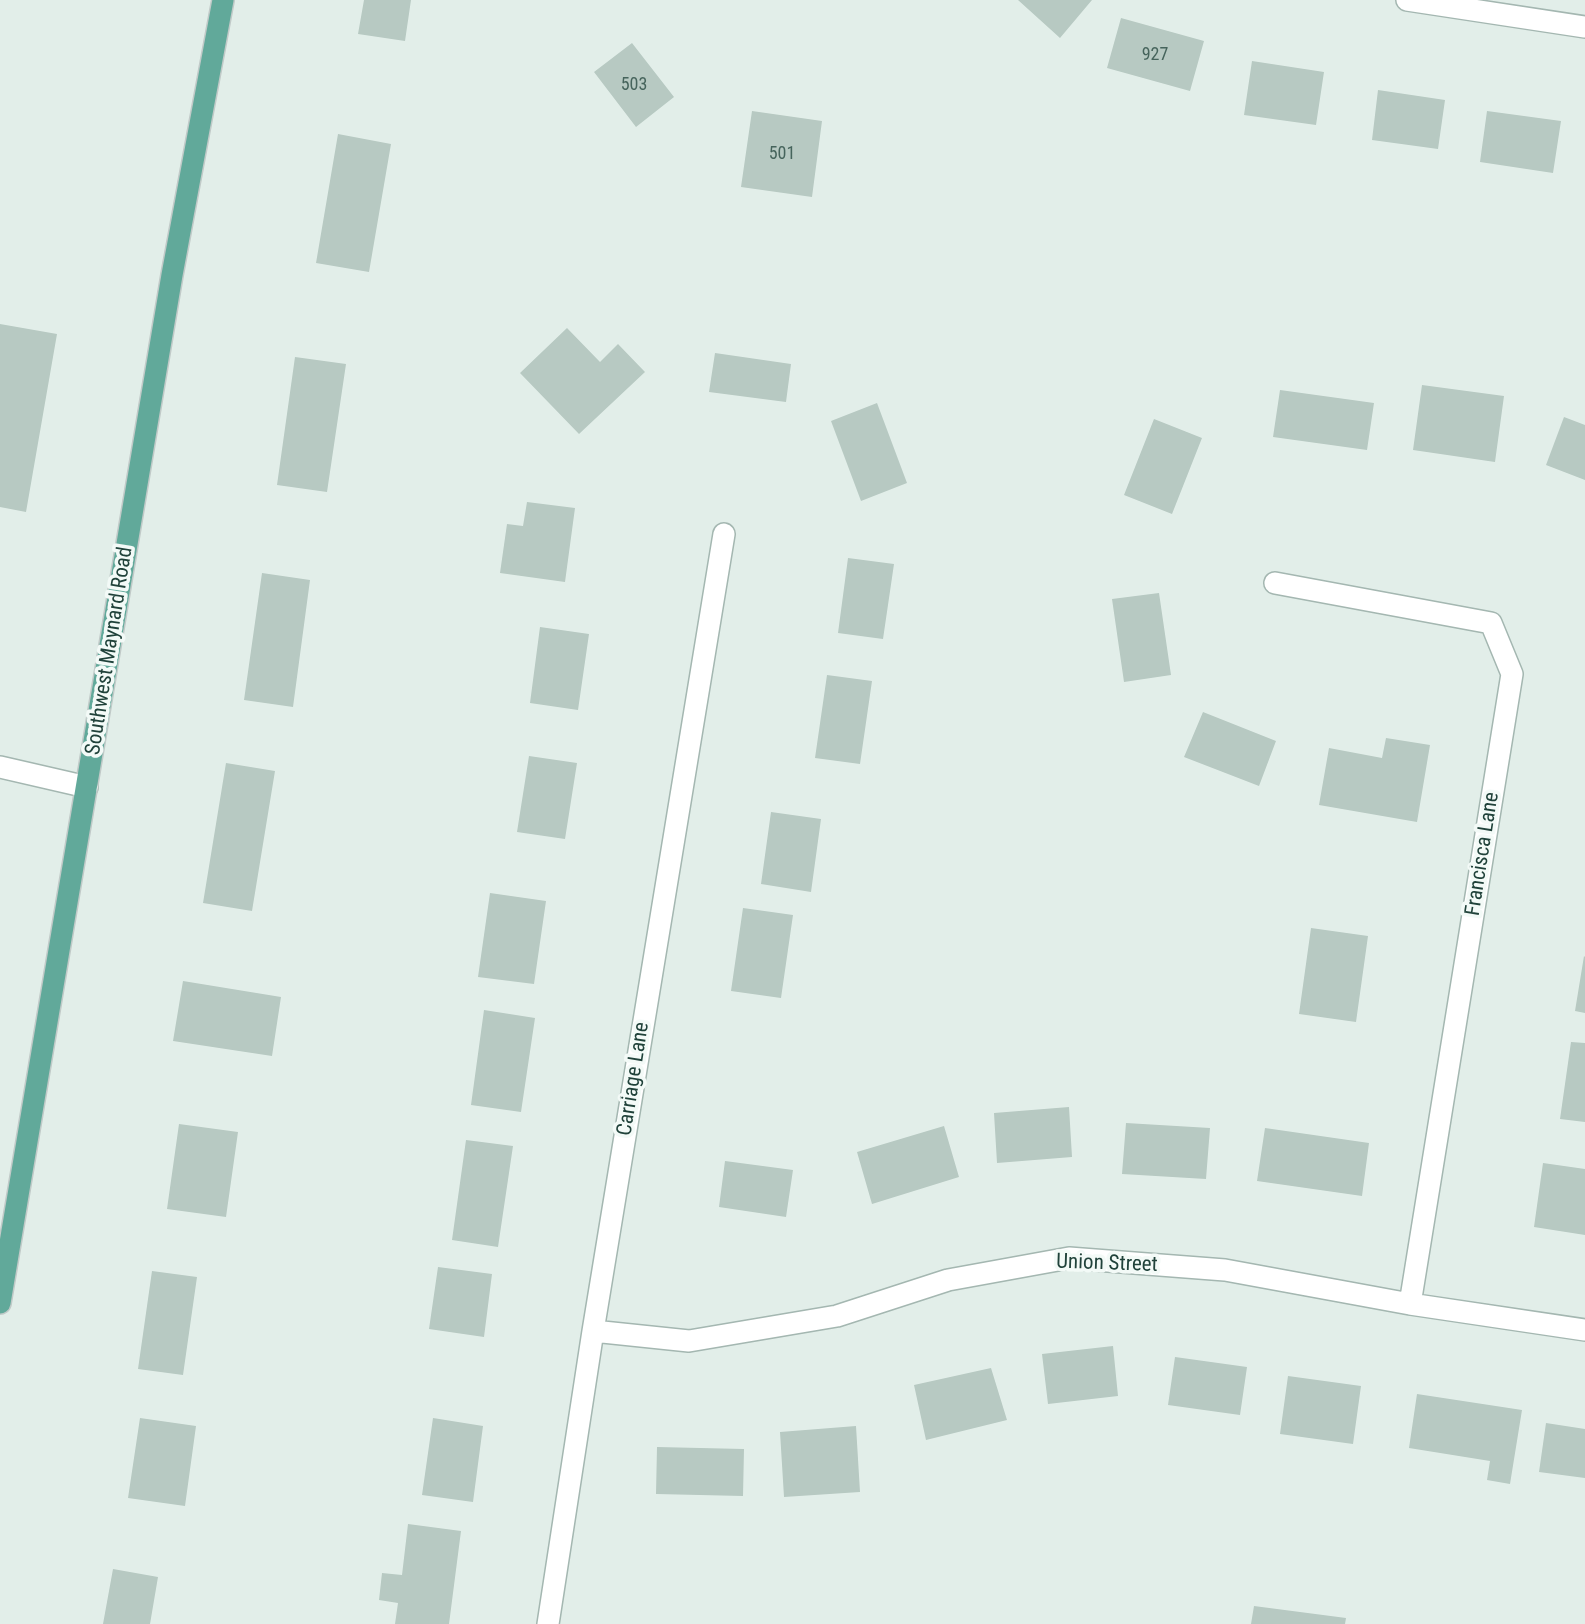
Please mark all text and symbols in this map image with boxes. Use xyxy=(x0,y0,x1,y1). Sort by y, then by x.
house number: 927 xyxy=(1142,44,1168,66)
house number: 503 xyxy=(621,74,647,96)
house number: 501 xyxy=(769,143,795,165)
street label: Southwest Maynard Road xyxy=(81,545,139,757)
street label: Francisca Lane xyxy=(1461,790,1505,918)
street label: Carriage Lane xyxy=(613,1020,655,1138)
street label: Union Street xyxy=(1056,1250,1158,1278)

